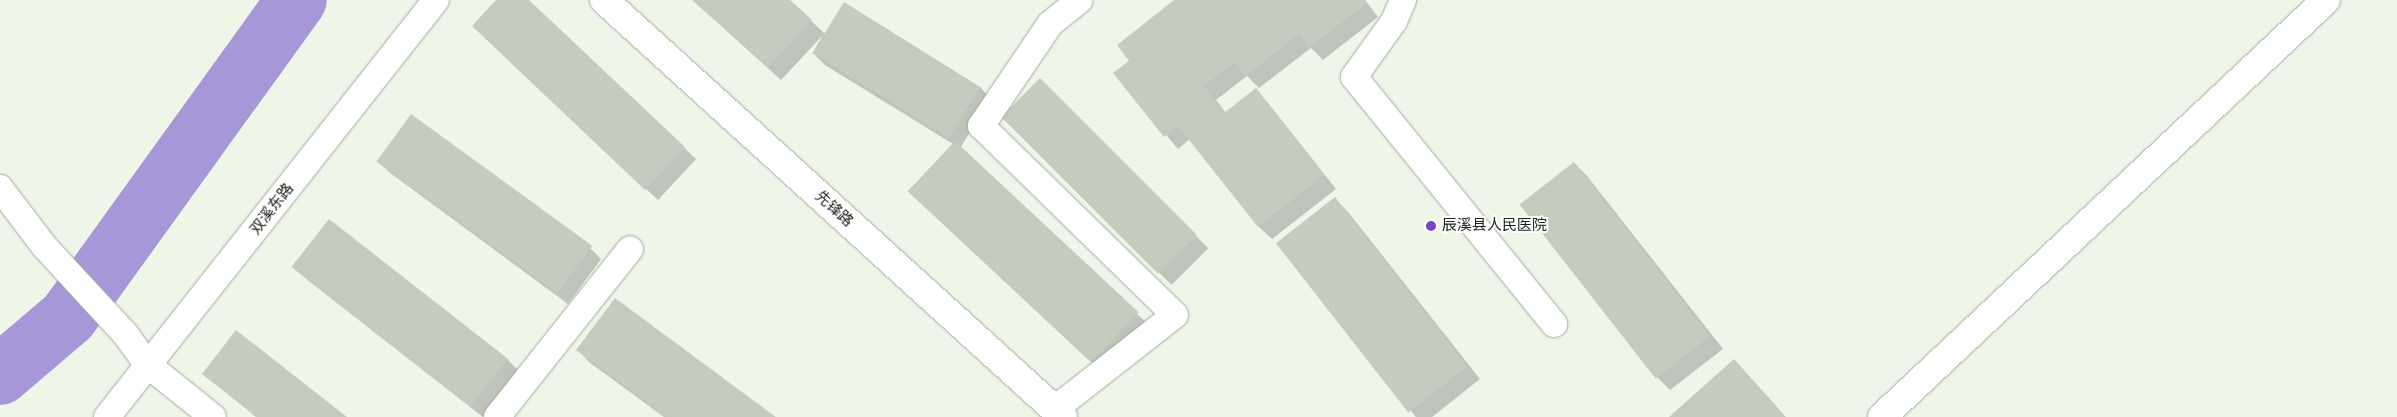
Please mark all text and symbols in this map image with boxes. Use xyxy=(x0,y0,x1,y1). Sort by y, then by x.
street label: 双溪东路 xyxy=(246,180,298,238)
street label: 先锋路 xyxy=(811,187,857,231)
place label: 辰溪县人民医院 xyxy=(1442,217,1547,235)
marker: 辰溪县人民医院 xyxy=(1424,219,1438,233)

